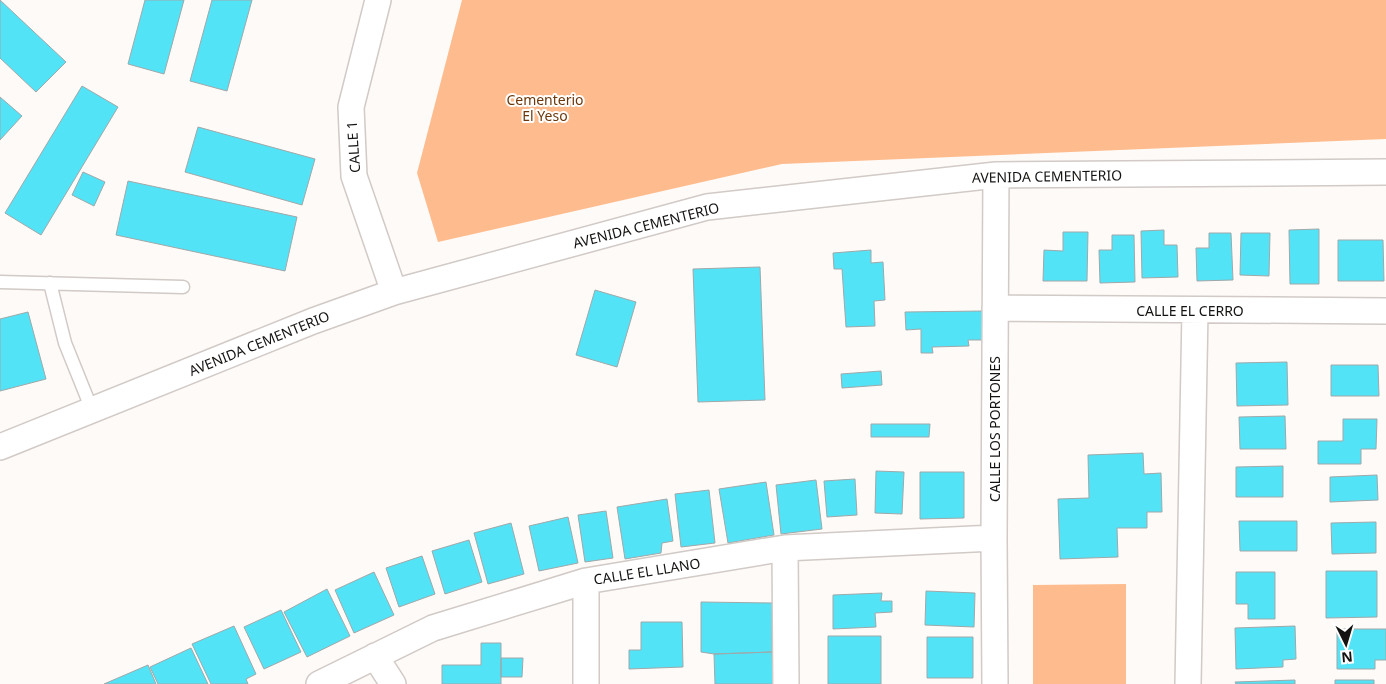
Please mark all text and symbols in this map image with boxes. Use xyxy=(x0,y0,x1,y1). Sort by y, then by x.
park label: Cementerio El Yeso xyxy=(506,90,584,125)
street label: CALLE 1 xyxy=(342,120,364,174)
street label: AVENIDA CEMENTERIO xyxy=(972,165,1122,187)
street label: AVENIDA CEMENTERIO xyxy=(571,198,721,252)
street label: CALLE EL CERRO xyxy=(1136,301,1244,320)
street label: AVENIDA CEMENTERIO xyxy=(186,306,332,380)
street label: CALLE LOS PORTONES xyxy=(985,356,1004,502)
street label: CALLE EL LLANO xyxy=(592,553,702,589)
north arrow xyxy=(1321,619,1371,669)
text: N xyxy=(1341,647,1354,667)

